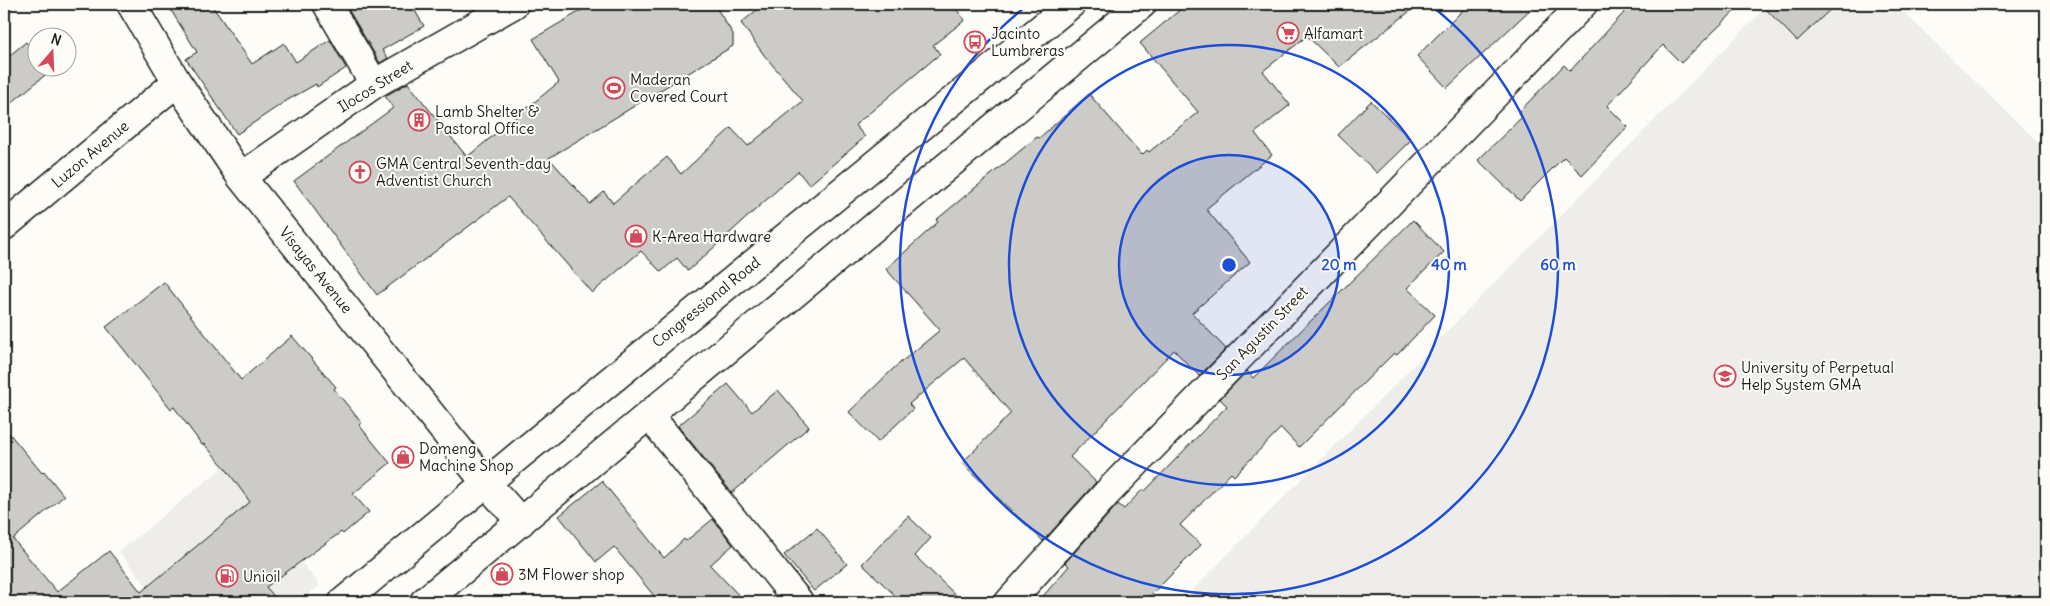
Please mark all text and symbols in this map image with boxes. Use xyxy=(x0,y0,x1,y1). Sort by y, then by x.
supermarket icon: Alfamart xyxy=(1276,21,1300,45)
place label: Jacinto Lumbreras xyxy=(991,24,1064,60)
place label: Alfamart xyxy=(1304,24,1363,43)
north arrow xyxy=(28,28,78,78)
text: N xyxy=(49,30,64,50)
bus stop icon: Jacinto Lumbreras xyxy=(963,30,987,54)
street label: Ilocos Street xyxy=(334,56,416,116)
place label: Maderan Covered Court xyxy=(630,70,728,106)
sports icon: Maderan Covered Court xyxy=(602,76,626,100)
place label: Lamb Shelter & Pastoral Office xyxy=(435,102,540,138)
building icon: Lamb Shelter & Pastoral Office xyxy=(407,108,431,132)
street label: Luzon Avenue xyxy=(48,116,132,192)
place label: GMA Central Seventh-day Adventist Church xyxy=(376,154,551,190)
church icon: GMA Central Seventh-day Adventist Church xyxy=(348,160,372,184)
street label: Visayas Avenue xyxy=(275,223,357,317)
shop icon: K-Area Hardware xyxy=(624,224,648,248)
place label: K-Area Hardware xyxy=(652,227,771,246)
street label: Congressional Road xyxy=(648,252,764,351)
text: 20 m xyxy=(1322,255,1356,274)
text: 40 m xyxy=(1431,255,1467,274)
text: 60 m xyxy=(1540,255,1576,274)
centre of rings xyxy=(1220,256,1238,274)
street label: San Agustin Street xyxy=(1212,282,1312,384)
place label: University of Perpetual Help System GMA xyxy=(1741,358,1894,394)
school or university icon: University of Perpetual Help System GMA xyxy=(1713,364,1737,388)
place label: Domeng Machine Shop xyxy=(419,439,514,475)
shop icon: Domeng Machine Shop xyxy=(391,445,415,469)
shop icon: 3M Flower shop xyxy=(490,562,514,586)
fuel station icon: Unioil xyxy=(215,564,239,588)
place label: 3M Flower shop xyxy=(518,565,625,584)
place label: Unioil xyxy=(243,567,280,586)

